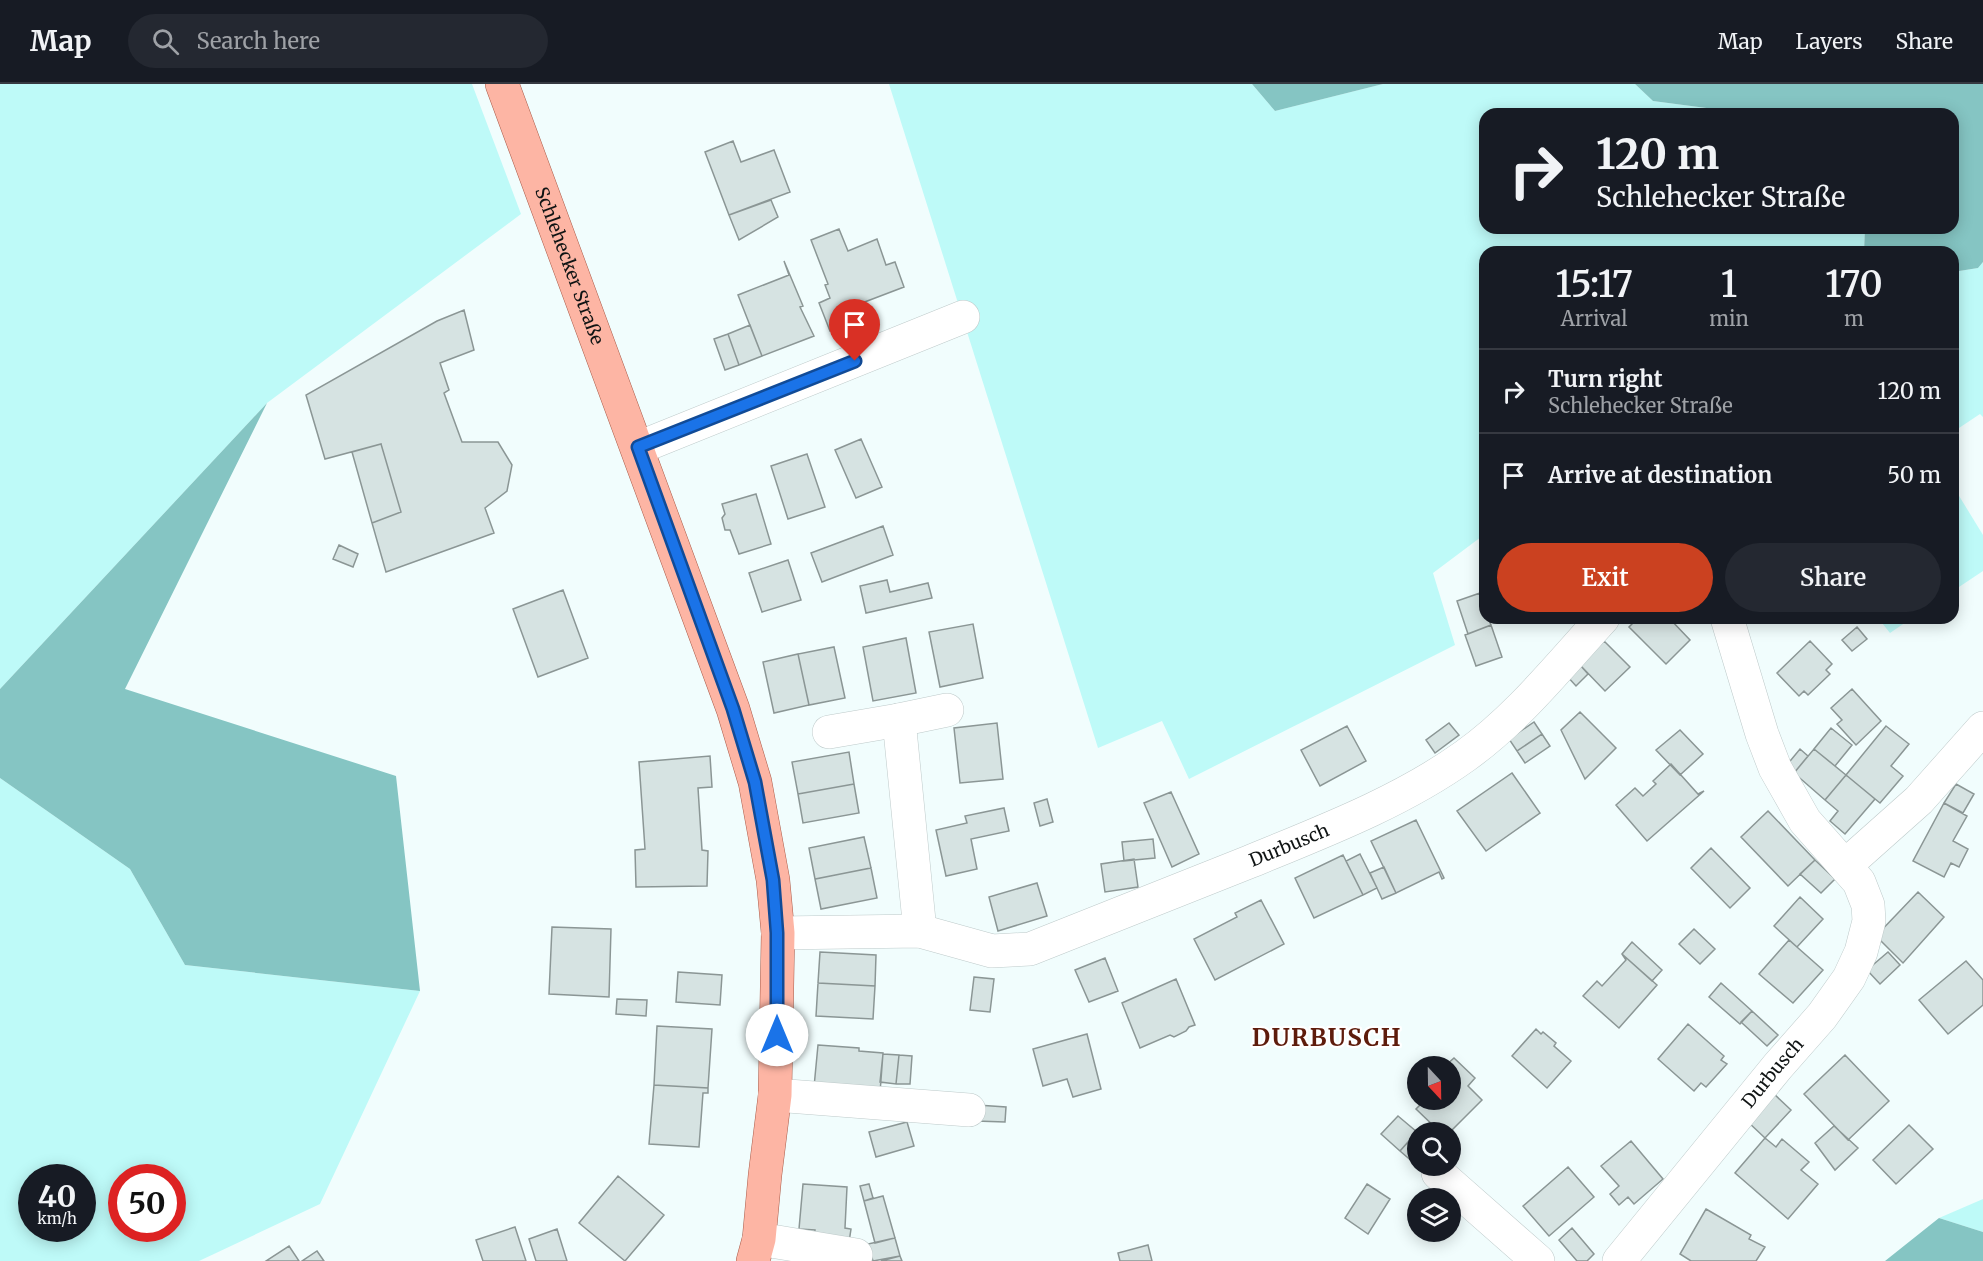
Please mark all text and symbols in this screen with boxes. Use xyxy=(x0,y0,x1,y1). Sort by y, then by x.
search box xyxy=(128,14,548,68)
text: Map xyxy=(30,23,92,59)
icon: search xyxy=(149,25,182,58)
text: Search here xyxy=(197,27,320,55)
text: Map xyxy=(1718,28,1763,55)
text: Layers xyxy=(1796,28,1863,55)
text: Share xyxy=(1896,28,1953,55)
text: 120 m xyxy=(1596,128,1719,180)
icon: right xyxy=(1497,132,1575,210)
text: Schlehecker Straße xyxy=(1596,180,1845,214)
street label: Schlehecker Straße xyxy=(530,184,609,348)
text: 15:17 xyxy=(1555,262,1633,307)
text: 1 xyxy=(1721,262,1737,307)
text: 170 xyxy=(1825,262,1883,307)
pin xyxy=(829,299,880,361)
text: Arrival xyxy=(1561,306,1628,331)
text: min xyxy=(1709,306,1749,331)
text: m xyxy=(1844,306,1864,331)
icon: arrive xyxy=(838,308,871,341)
text: Turn right xyxy=(1548,365,1662,393)
icon: right xyxy=(1497,375,1530,408)
text: 120 m xyxy=(1877,377,1941,405)
text: Schlehecker Straße xyxy=(1548,393,1733,418)
icon: arrive xyxy=(1497,459,1530,492)
text: Arrive at destination xyxy=(1548,461,1772,489)
text: 50 m xyxy=(1887,461,1941,489)
button: Exit xyxy=(1497,543,1713,612)
button: Share xyxy=(1725,543,1941,612)
street label: Durbusch xyxy=(1246,818,1333,872)
position arrow xyxy=(745,1003,809,1067)
district label: DURBUSCH xyxy=(1252,1022,1402,1053)
street label: Durbusch xyxy=(1737,1033,1809,1112)
north arrow xyxy=(1407,1056,1461,1110)
map controls xyxy=(1407,1056,1461,1242)
button: search xyxy=(1407,1122,1461,1176)
speed limit sign: 50 xyxy=(108,1164,186,1242)
text: 40 xyxy=(38,1177,76,1215)
button: layers xyxy=(1407,1188,1461,1242)
text: km/h xyxy=(37,1209,77,1228)

